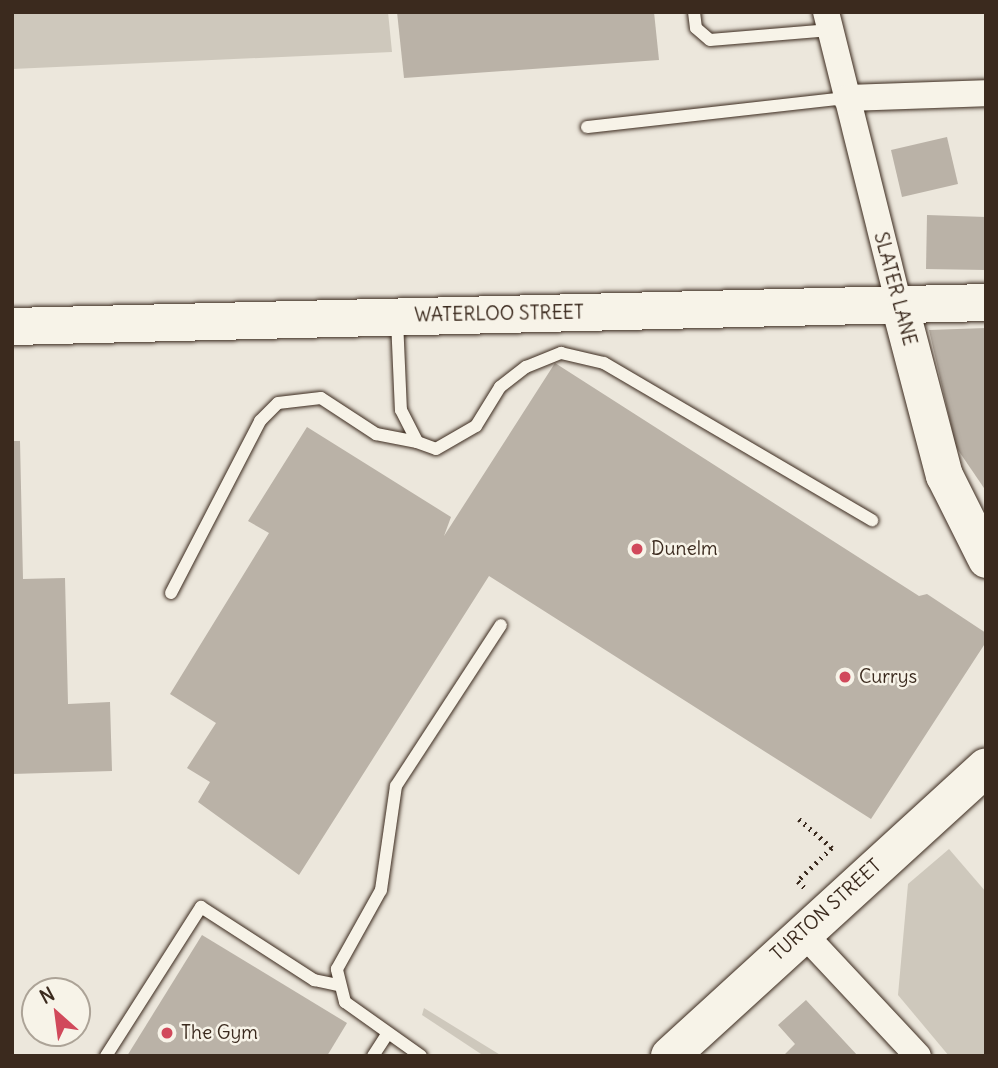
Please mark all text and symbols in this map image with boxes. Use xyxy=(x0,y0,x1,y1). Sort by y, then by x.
street label: SLATER LANE xyxy=(869,230,921,348)
street label: WATERLOO STREET xyxy=(414,301,584,327)
place label: Dunelm xyxy=(651,538,718,560)
marker: Dunelm xyxy=(629,541,645,557)
place label: Currys xyxy=(859,666,917,688)
marker: Currys xyxy=(837,669,853,685)
street label: TURTON STREET xyxy=(766,854,886,966)
north arrow xyxy=(21,977,91,1047)
text: N xyxy=(36,982,59,1009)
place label: The Gym xyxy=(181,1022,258,1044)
marker: The Gym xyxy=(159,1025,175,1041)

